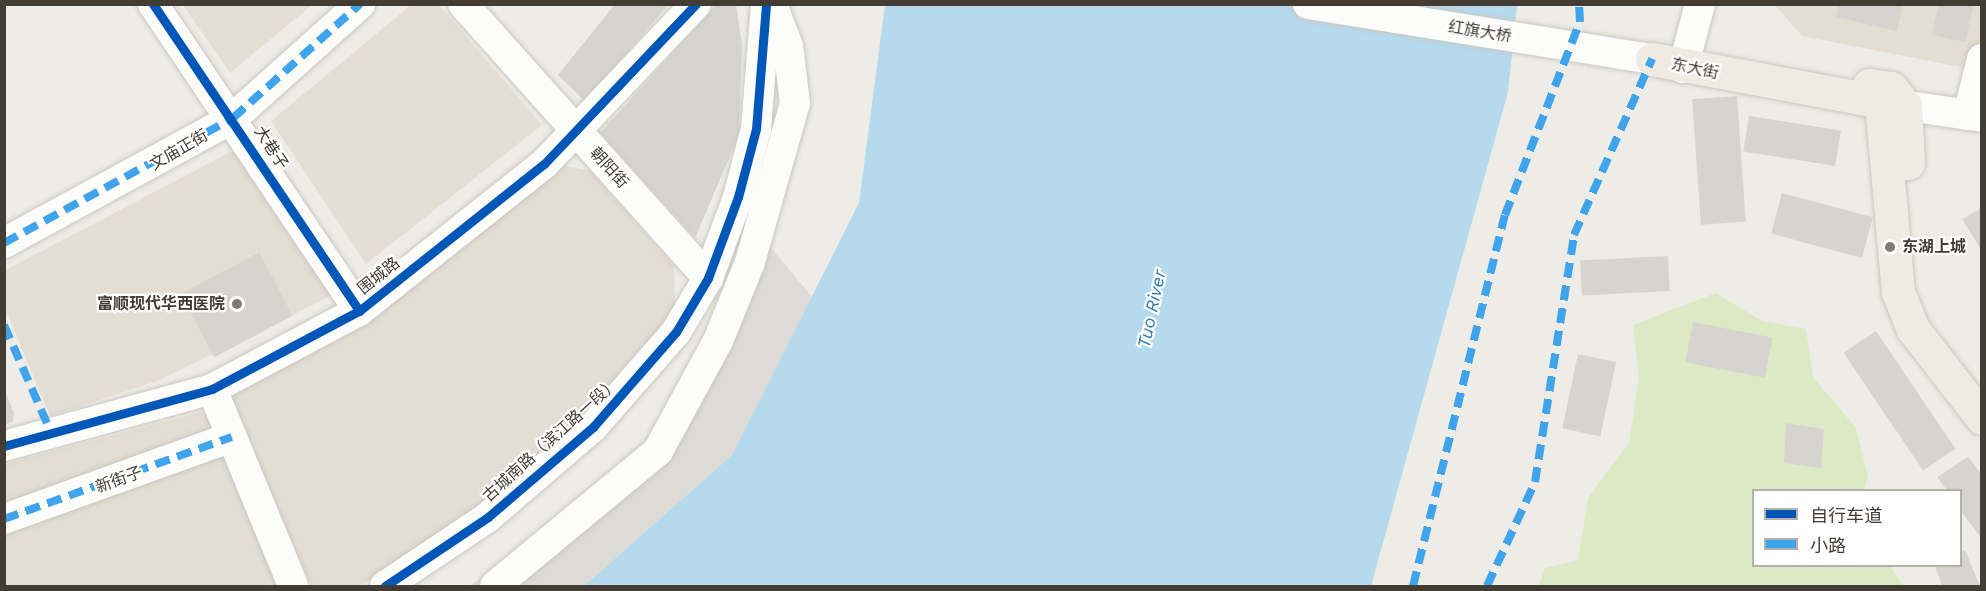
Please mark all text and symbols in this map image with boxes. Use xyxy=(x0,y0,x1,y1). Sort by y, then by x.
street label: 红旗大桥 xyxy=(1447,18,1513,46)
street label: 东大街 xyxy=(1670,55,1720,83)
street label: 大巷子 xyxy=(250,123,292,173)
street label: 文庙正街 xyxy=(146,126,212,174)
street label: 朝阳街 xyxy=(586,144,632,192)
place label: 东湖上城 xyxy=(1902,237,1966,257)
marker: 东湖上城 xyxy=(1883,240,1897,254)
street label: 围城路 xyxy=(354,253,404,299)
water label: Tuo River xyxy=(1133,268,1171,350)
place label: 富顺现代华西医院 xyxy=(97,294,225,314)
marker: 富顺现代华西医院 xyxy=(230,297,244,311)
street label: 古城南路（滨江路一段） xyxy=(479,374,623,506)
street label: 新街子 xyxy=(93,463,145,497)
legend xyxy=(1752,489,1962,567)
text: 自行车道 xyxy=(1810,505,1882,526)
text: 小路 xyxy=(1810,535,1846,556)

